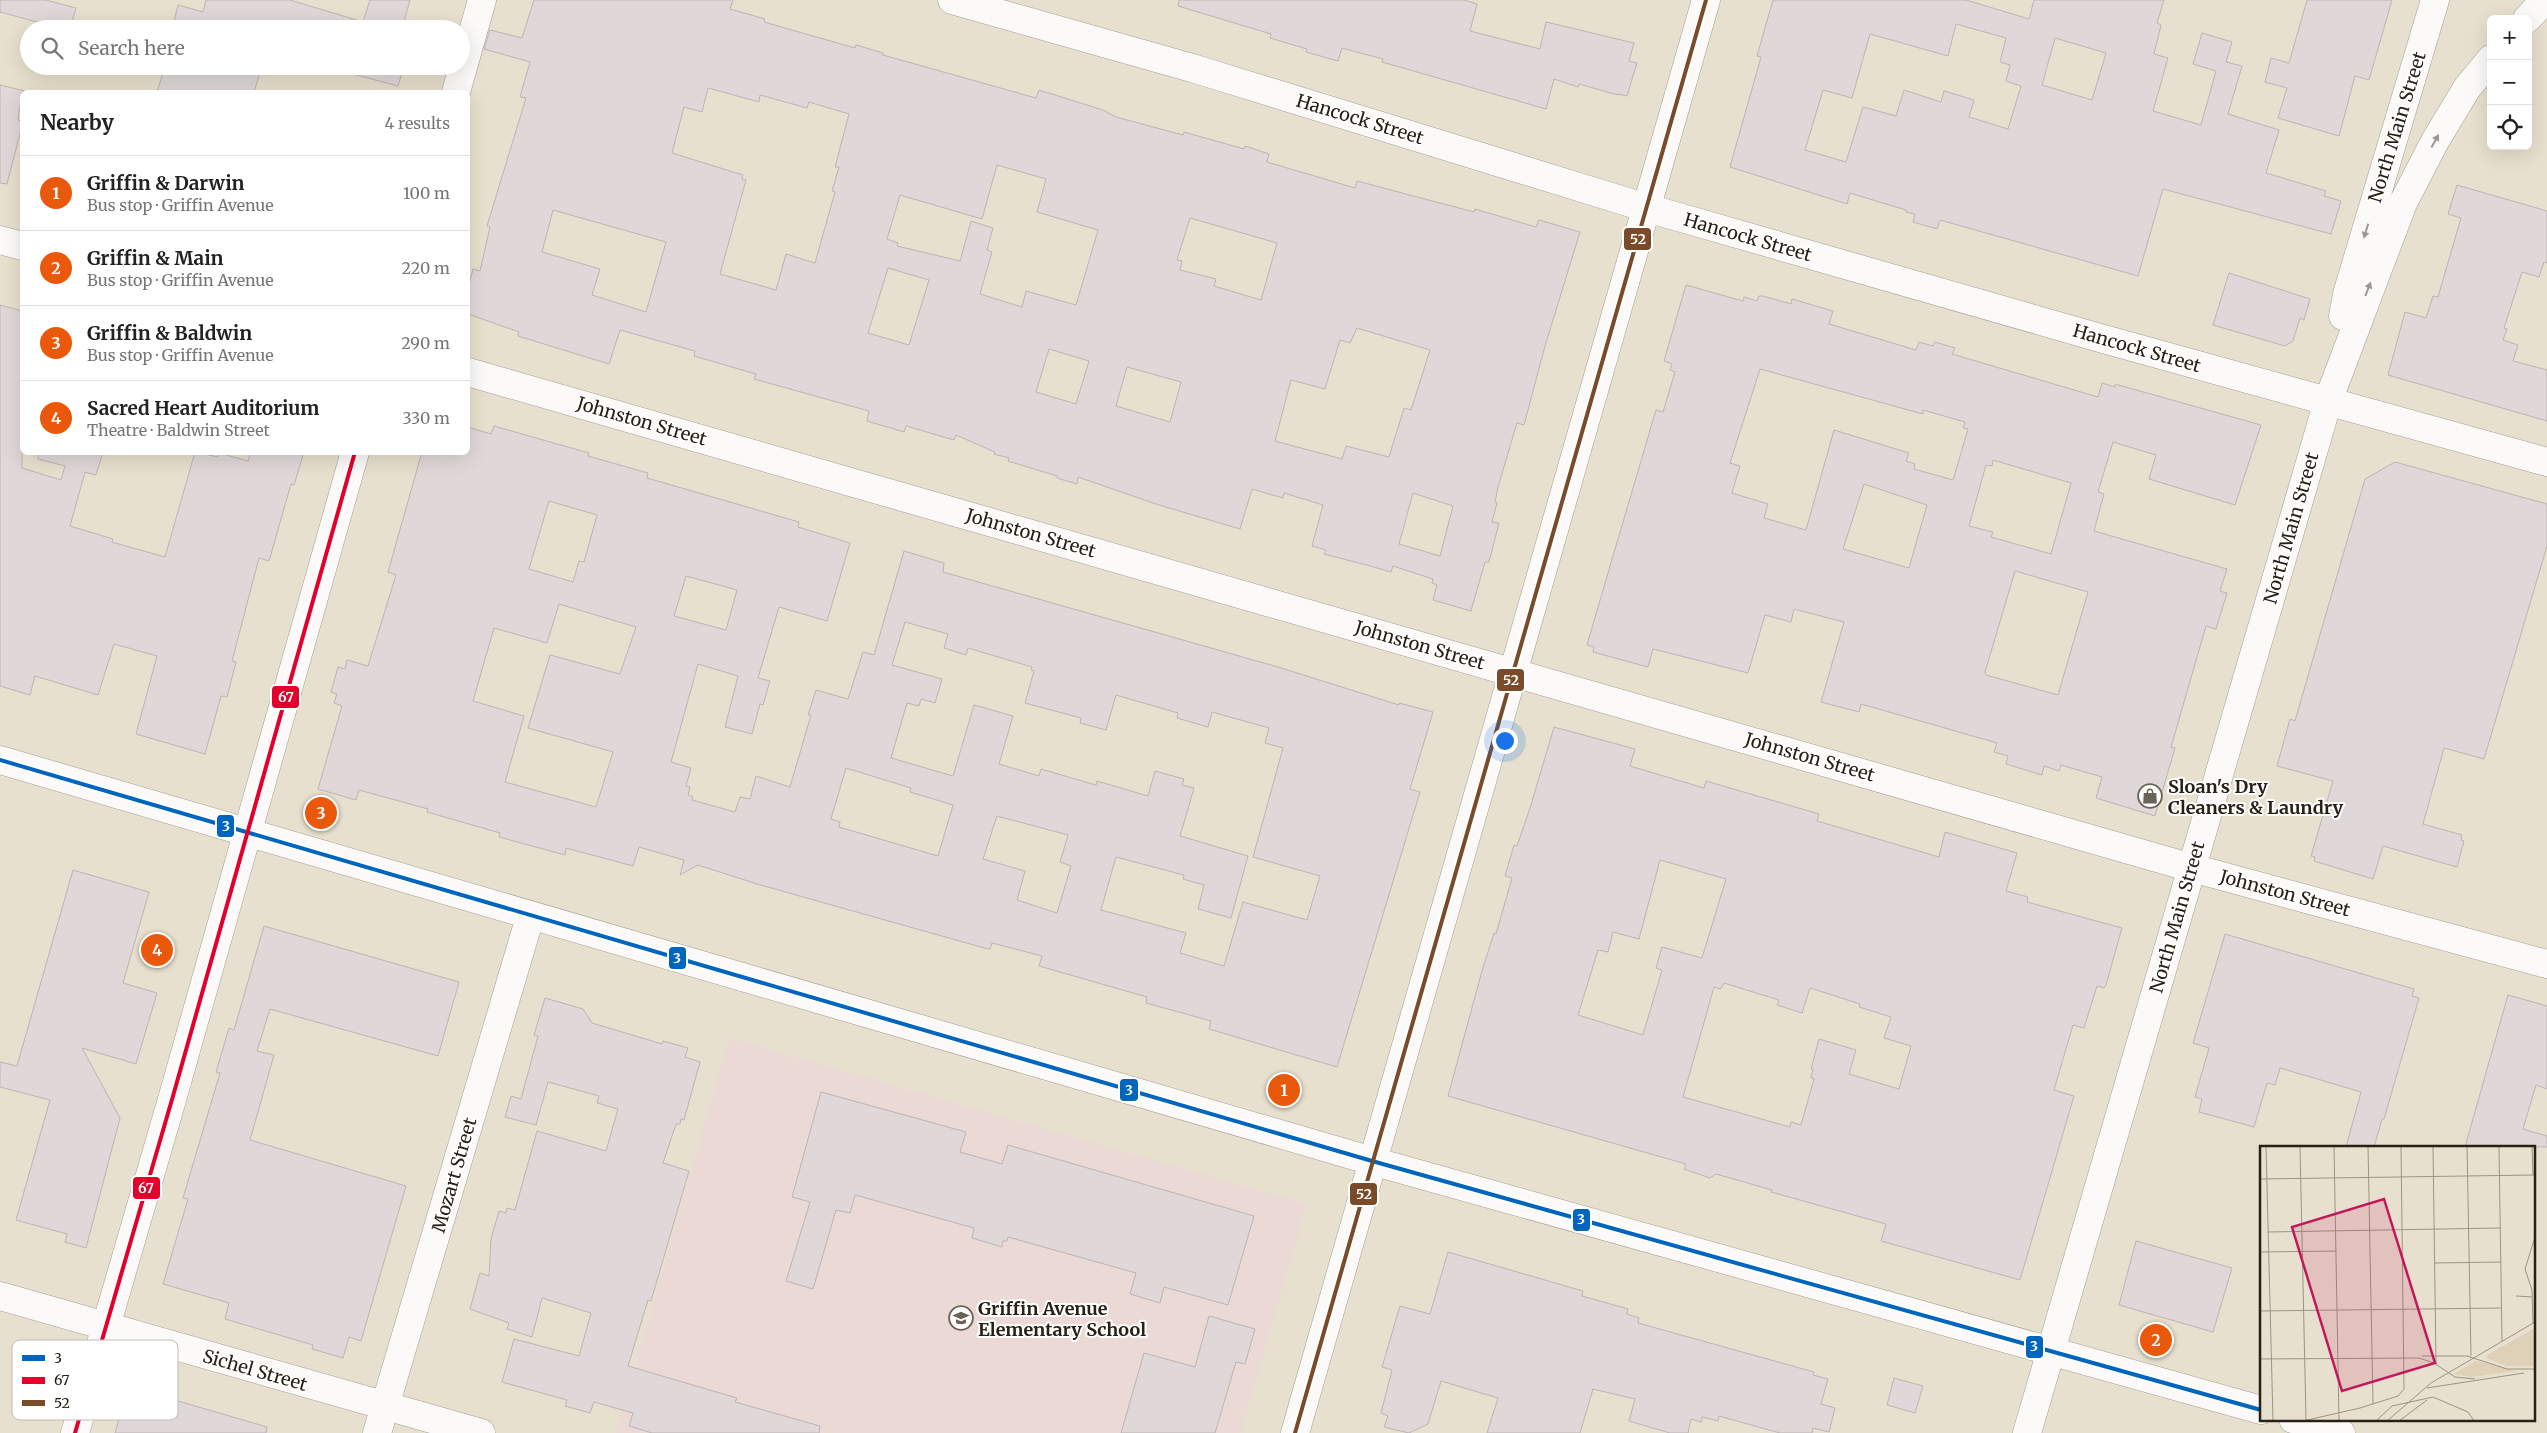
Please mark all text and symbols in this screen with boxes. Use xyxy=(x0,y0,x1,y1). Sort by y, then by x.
map controls xyxy=(2487,15,2532,150)
button: + xyxy=(2487,15,2532,60)
search box xyxy=(20,20,470,75)
icon: search xyxy=(38,34,66,62)
text: Search here xyxy=(78,36,185,60)
street label: North Main Street xyxy=(2363,49,2431,205)
button: − xyxy=(2487,60,2532,105)
street label: Hancock Street xyxy=(1294,89,1426,149)
button: locate xyxy=(2487,105,2532,150)
text: Nearby xyxy=(40,109,114,136)
text: 4 results xyxy=(384,113,450,133)
one-way arrow xyxy=(2431,134,2439,149)
text: Griffin & Darwin xyxy=(87,171,244,195)
text: 1 xyxy=(52,183,60,203)
text: 100 m xyxy=(403,183,450,203)
text: Bus stop · Griffin Avenue xyxy=(87,195,274,215)
street label: Hancock Street xyxy=(1681,208,1815,266)
one-way arrow xyxy=(2361,224,2369,239)
line badge: 52 xyxy=(1623,227,1652,251)
text: 52 xyxy=(1630,230,1646,248)
text: Griffin & Main xyxy=(87,246,223,270)
text: 2 xyxy=(51,258,61,278)
text: 220 m xyxy=(402,258,450,278)
text: Bus stop · Griffin Avenue xyxy=(87,270,274,290)
one-way arrow xyxy=(2364,281,2372,296)
street label: Hancock Street xyxy=(2070,319,2204,377)
text: Griffin & Baldwin xyxy=(87,321,252,345)
text: 3 xyxy=(51,333,61,353)
text: 290 m xyxy=(401,333,450,353)
text: Bus stop · Griffin Avenue xyxy=(87,345,274,365)
street label: Johnston Street xyxy=(573,391,710,451)
text: Sacred Heart Auditorium xyxy=(87,396,319,420)
text: 4 xyxy=(51,408,61,428)
text: 330 m xyxy=(403,408,450,428)
text: Theatre · Baldwin Street xyxy=(87,420,270,440)
street label: North Main Street xyxy=(2258,450,2324,606)
street label: Johnston Street xyxy=(962,503,1099,563)
street label: Johnston Street xyxy=(1351,615,1488,675)
line badge: 52 xyxy=(1496,668,1525,692)
text: 52 xyxy=(1503,671,1519,689)
line badge: 67 xyxy=(271,685,300,709)
text: 67 xyxy=(278,688,294,706)
street label: Johnston Street xyxy=(1741,727,1878,787)
your location xyxy=(1492,728,1518,754)
place label: Sloan's Dry Cleaners & Laundry xyxy=(2168,775,2343,819)
shop icon: Sloan's Dry Cleaners & Laundry xyxy=(2137,783,2163,809)
pin: 3 xyxy=(305,794,337,832)
line badge: 3 xyxy=(216,814,235,838)
text: 3 xyxy=(222,817,230,835)
street label: North Main Street xyxy=(2144,839,2210,995)
street label: Johnston Street xyxy=(2216,864,2353,921)
pin: 4 xyxy=(141,931,173,969)
line badge: 3 xyxy=(668,946,687,970)
text: 3 xyxy=(673,949,681,967)
pin: 1 xyxy=(1268,1071,1300,1109)
line badge: 3 xyxy=(1119,1078,1139,1102)
text: 3 xyxy=(1125,1081,1133,1099)
street label: Mozart Street xyxy=(427,1115,481,1235)
inset map xyxy=(2260,1146,2534,1420)
line badge: 67 xyxy=(132,1176,161,1200)
text: 67 xyxy=(138,1179,154,1197)
line badge: 52 xyxy=(1349,1182,1378,1206)
text: 52 xyxy=(1356,1185,1372,1203)
line badge: 3 xyxy=(1572,1208,1591,1232)
text: 3 xyxy=(1577,1210,1585,1228)
place label: Griffin Avenue Elementary School xyxy=(978,1297,1146,1341)
school or university icon: Griffin Avenue Elementary School xyxy=(948,1305,974,1331)
pin: 2 xyxy=(2140,1321,2172,1359)
line badge: 3 xyxy=(2025,1335,2044,1359)
text: 3 xyxy=(2030,1337,2038,1355)
legend xyxy=(12,1340,178,1420)
street label: Sichel Street xyxy=(200,1344,310,1396)
text: 3 xyxy=(54,1349,62,1367)
text: 67 xyxy=(54,1371,69,1389)
text: 52 xyxy=(54,1394,70,1412)

